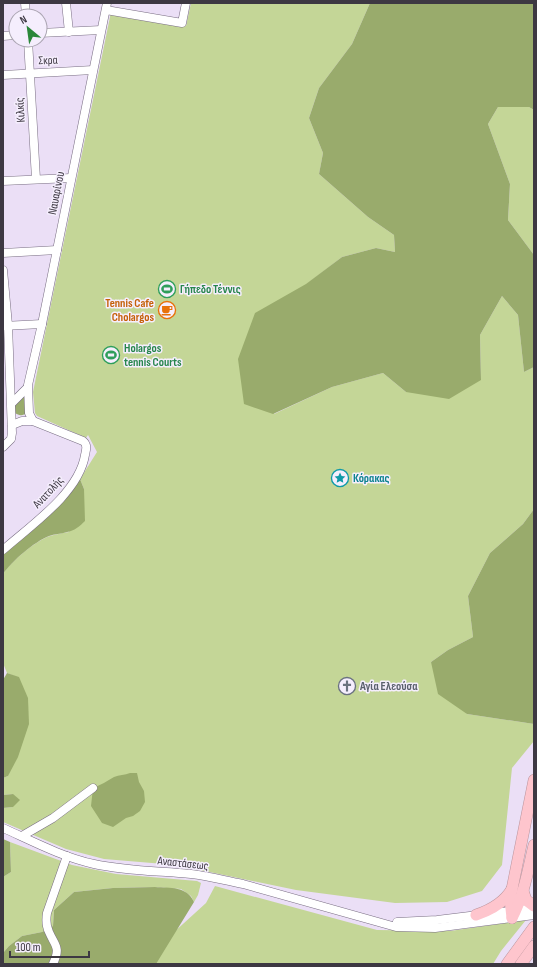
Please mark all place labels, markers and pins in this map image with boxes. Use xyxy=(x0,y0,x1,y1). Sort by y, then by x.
sports icon: Γήπεδο Τέννις xyxy=(157,279,177,299)
place label: Γήπεδο Τέννις xyxy=(180,282,241,297)
place label: Tennis Cafe Cholargos xyxy=(105,296,154,325)
cafe icon: Tennis Cafe Cholargos xyxy=(157,300,177,320)
place label: Holargos tennis Courts xyxy=(124,341,182,370)
sports icon: Holargos tennis Courts xyxy=(101,345,121,365)
place icon: Κόρακας xyxy=(330,468,350,488)
place label: Κόρακας xyxy=(353,471,390,486)
church icon: Αγία Ελεούσα xyxy=(337,676,357,696)
place label: Αγία Ελεούσα xyxy=(359,679,418,694)

